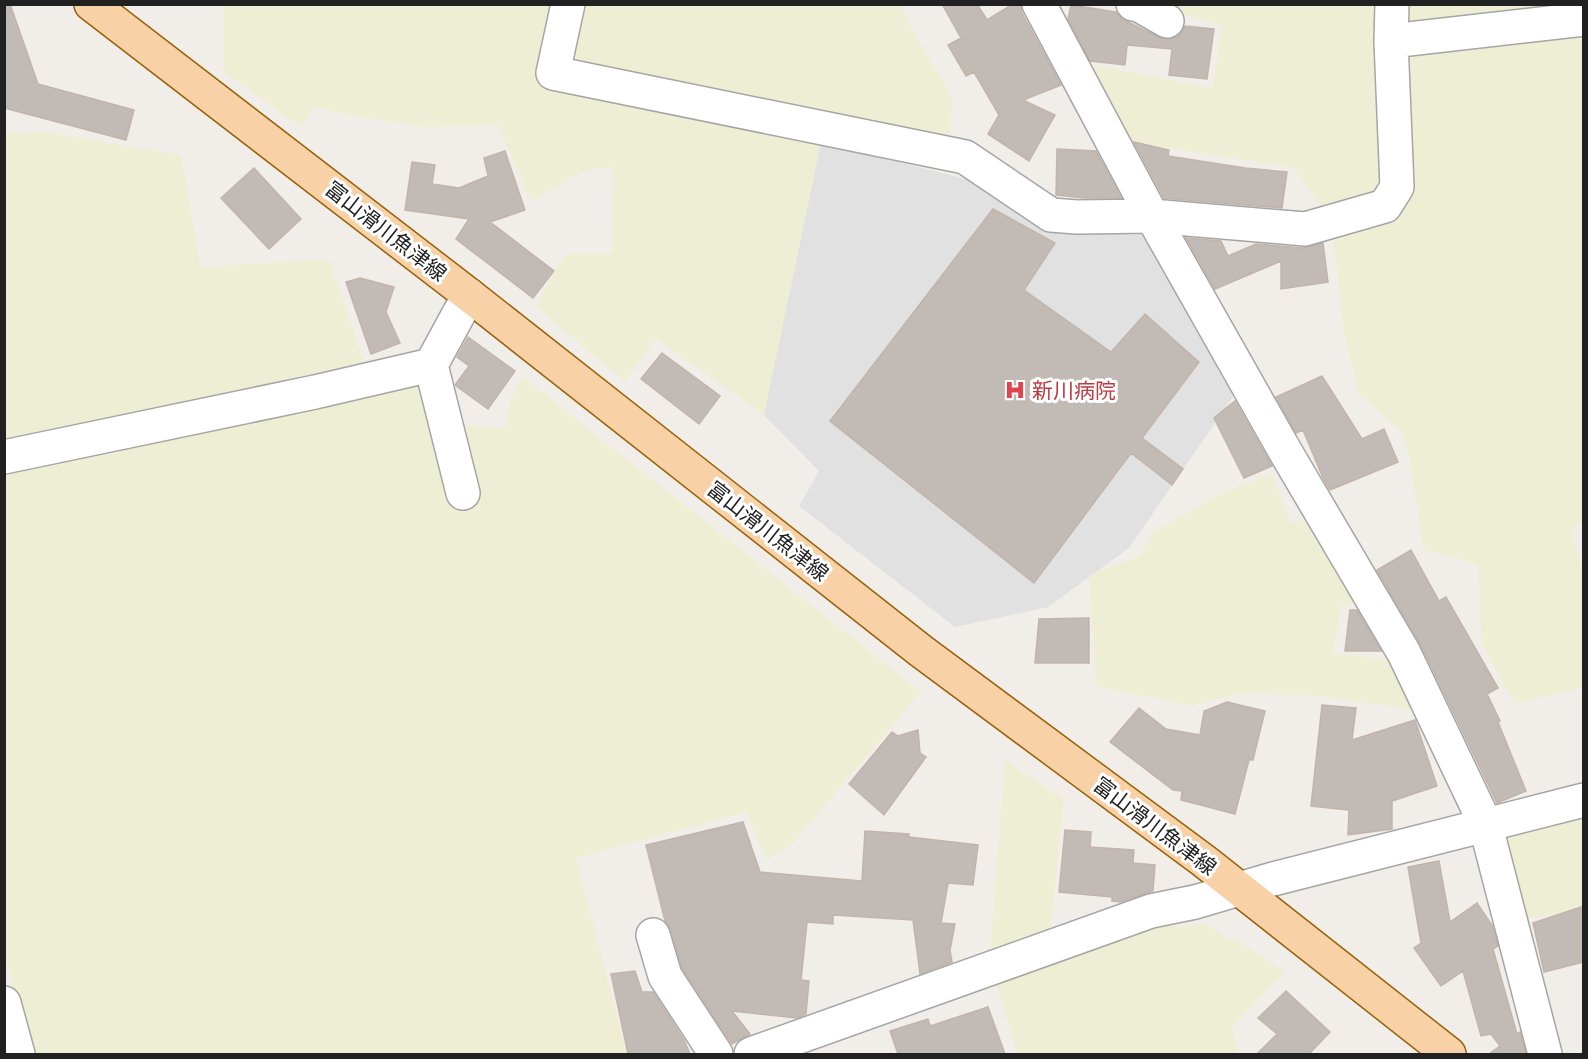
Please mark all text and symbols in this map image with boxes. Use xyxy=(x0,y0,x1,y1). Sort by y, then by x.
street label: 富山滑川魚津線 xyxy=(320,175,452,287)
place label: 新川病院 xyxy=(1032,377,1116,404)
hospital icon: 新川病院 xyxy=(1003,378,1027,402)
street label: 富山滑川魚津線 xyxy=(702,475,834,587)
street label: 富山滑川魚津線 xyxy=(1088,771,1222,881)

